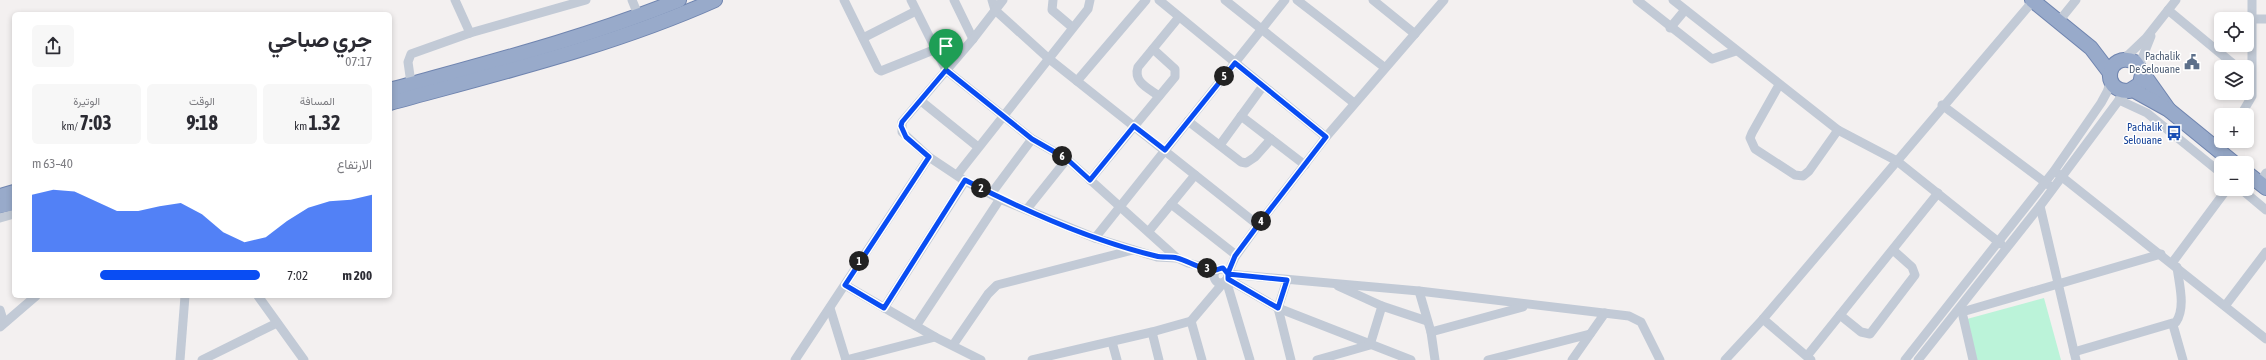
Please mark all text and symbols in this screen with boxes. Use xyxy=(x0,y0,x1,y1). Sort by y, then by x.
map controls xyxy=(2214,12,2254,196)
button: locate xyxy=(2214,12,2254,52)
button: share xyxy=(32,25,74,67)
text: جري صباحي xyxy=(268,26,372,52)
pin xyxy=(929,29,963,70)
icon: arrive xyxy=(935,35,957,57)
place label: Pachalik De Selouane xyxy=(2129,50,2180,75)
public building icon: Pachalik De Selouane xyxy=(2183,53,2201,71)
text: 07:17 xyxy=(345,54,372,69)
button: layers xyxy=(2214,60,2254,100)
pin: 5 xyxy=(1214,66,1234,86)
text: 5 xyxy=(1221,70,1227,82)
text: الوتيرة xyxy=(73,95,100,107)
text: الوقت xyxy=(189,95,215,107)
text: المسافة xyxy=(300,95,335,107)
button: + xyxy=(2214,108,2254,148)
text: 7:03 xyxy=(80,111,112,134)
text: 9:18 xyxy=(186,111,218,134)
text: 1.32 xyxy=(309,111,340,134)
text: /km xyxy=(62,120,80,132)
text: km xyxy=(294,120,309,132)
place label: Pachalik Selouane xyxy=(2124,121,2162,146)
bus stop icon: Pachalik Selouane xyxy=(2165,124,2183,142)
pin: 6 xyxy=(1052,146,1072,166)
text: 6 xyxy=(1059,150,1065,162)
text: 40–63 m xyxy=(32,156,73,171)
button: − xyxy=(2214,156,2254,196)
text: الارتفاع xyxy=(337,157,372,172)
pin: 2 xyxy=(971,178,991,198)
text: 2 xyxy=(978,182,984,194)
pin: 4 xyxy=(1251,211,1271,231)
text: 4 xyxy=(1258,215,1264,227)
pin: 1 xyxy=(849,251,869,271)
text: 1 xyxy=(856,255,862,267)
pin: 3 xyxy=(1197,258,1217,278)
text: 3 xyxy=(1204,262,1210,274)
text: 7:02 xyxy=(287,268,308,283)
text: 200 m xyxy=(343,268,372,283)

